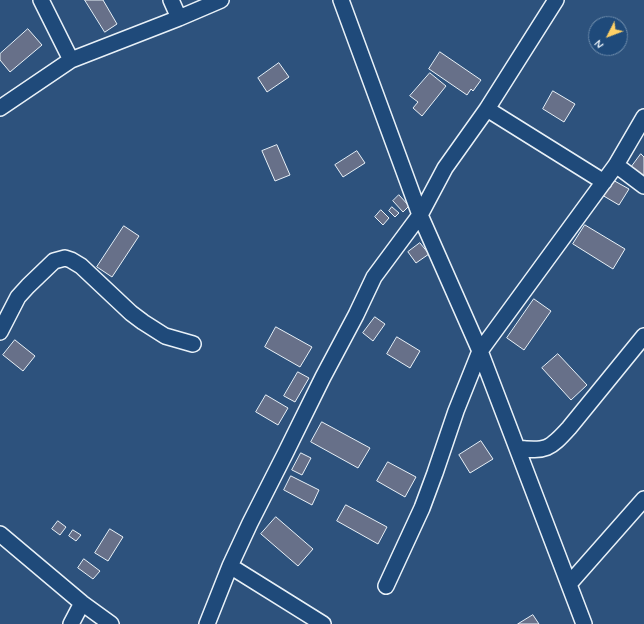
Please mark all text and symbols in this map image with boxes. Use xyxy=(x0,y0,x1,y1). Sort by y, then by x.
north arrow xyxy=(588,16,628,56)
text: N xyxy=(592,36,607,51)

